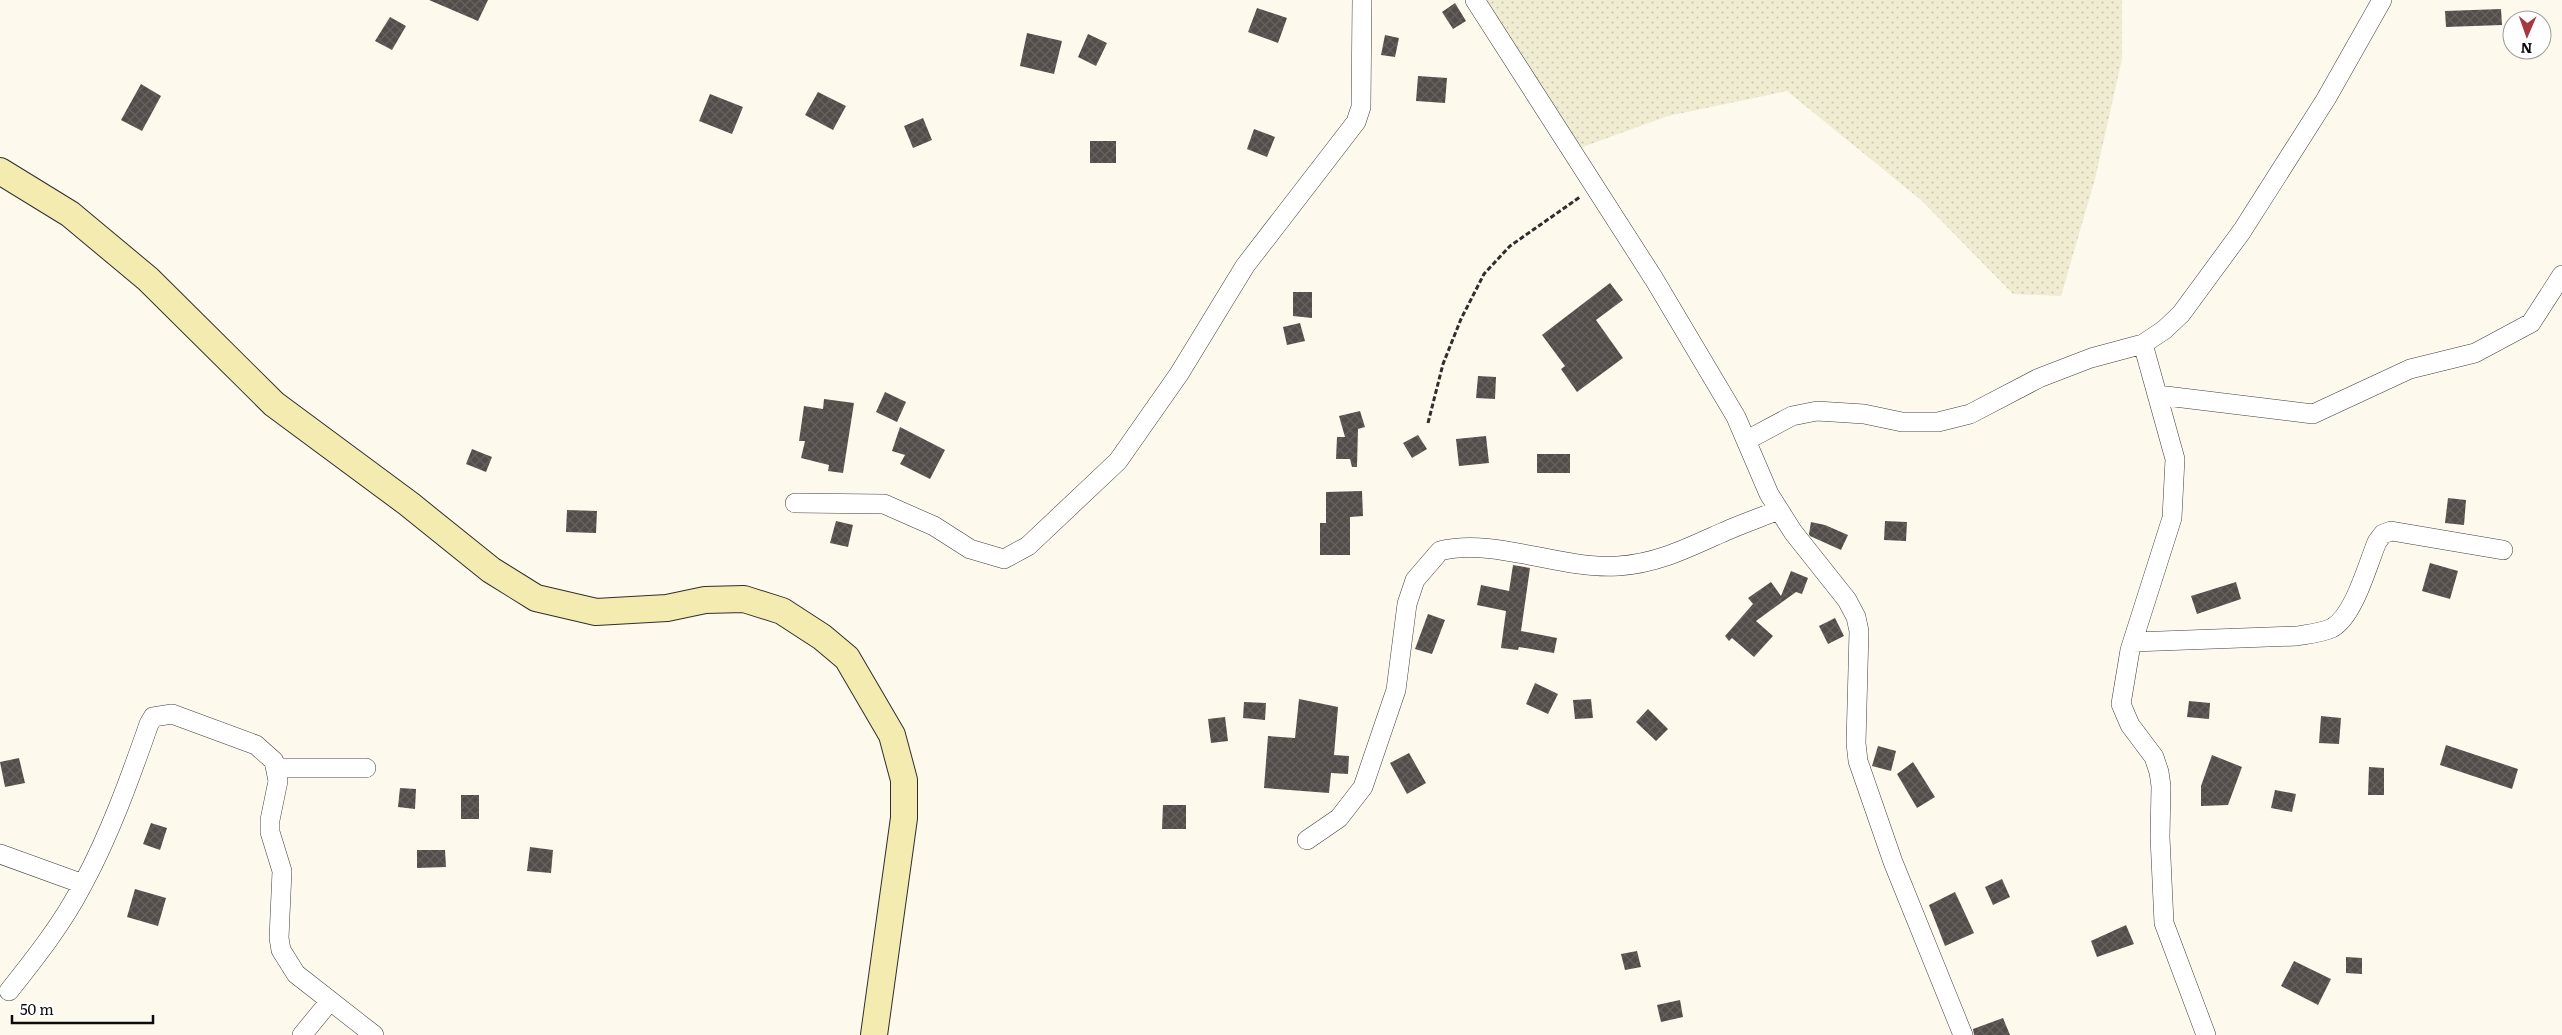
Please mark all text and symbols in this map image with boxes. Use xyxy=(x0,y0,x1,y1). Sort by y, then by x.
north arrow xyxy=(2502,10,2552,60)
text: N xyxy=(2520,39,2533,59)
scale bar xyxy=(12,992,154,1024)
text: 50 m xyxy=(20,997,54,1020)

